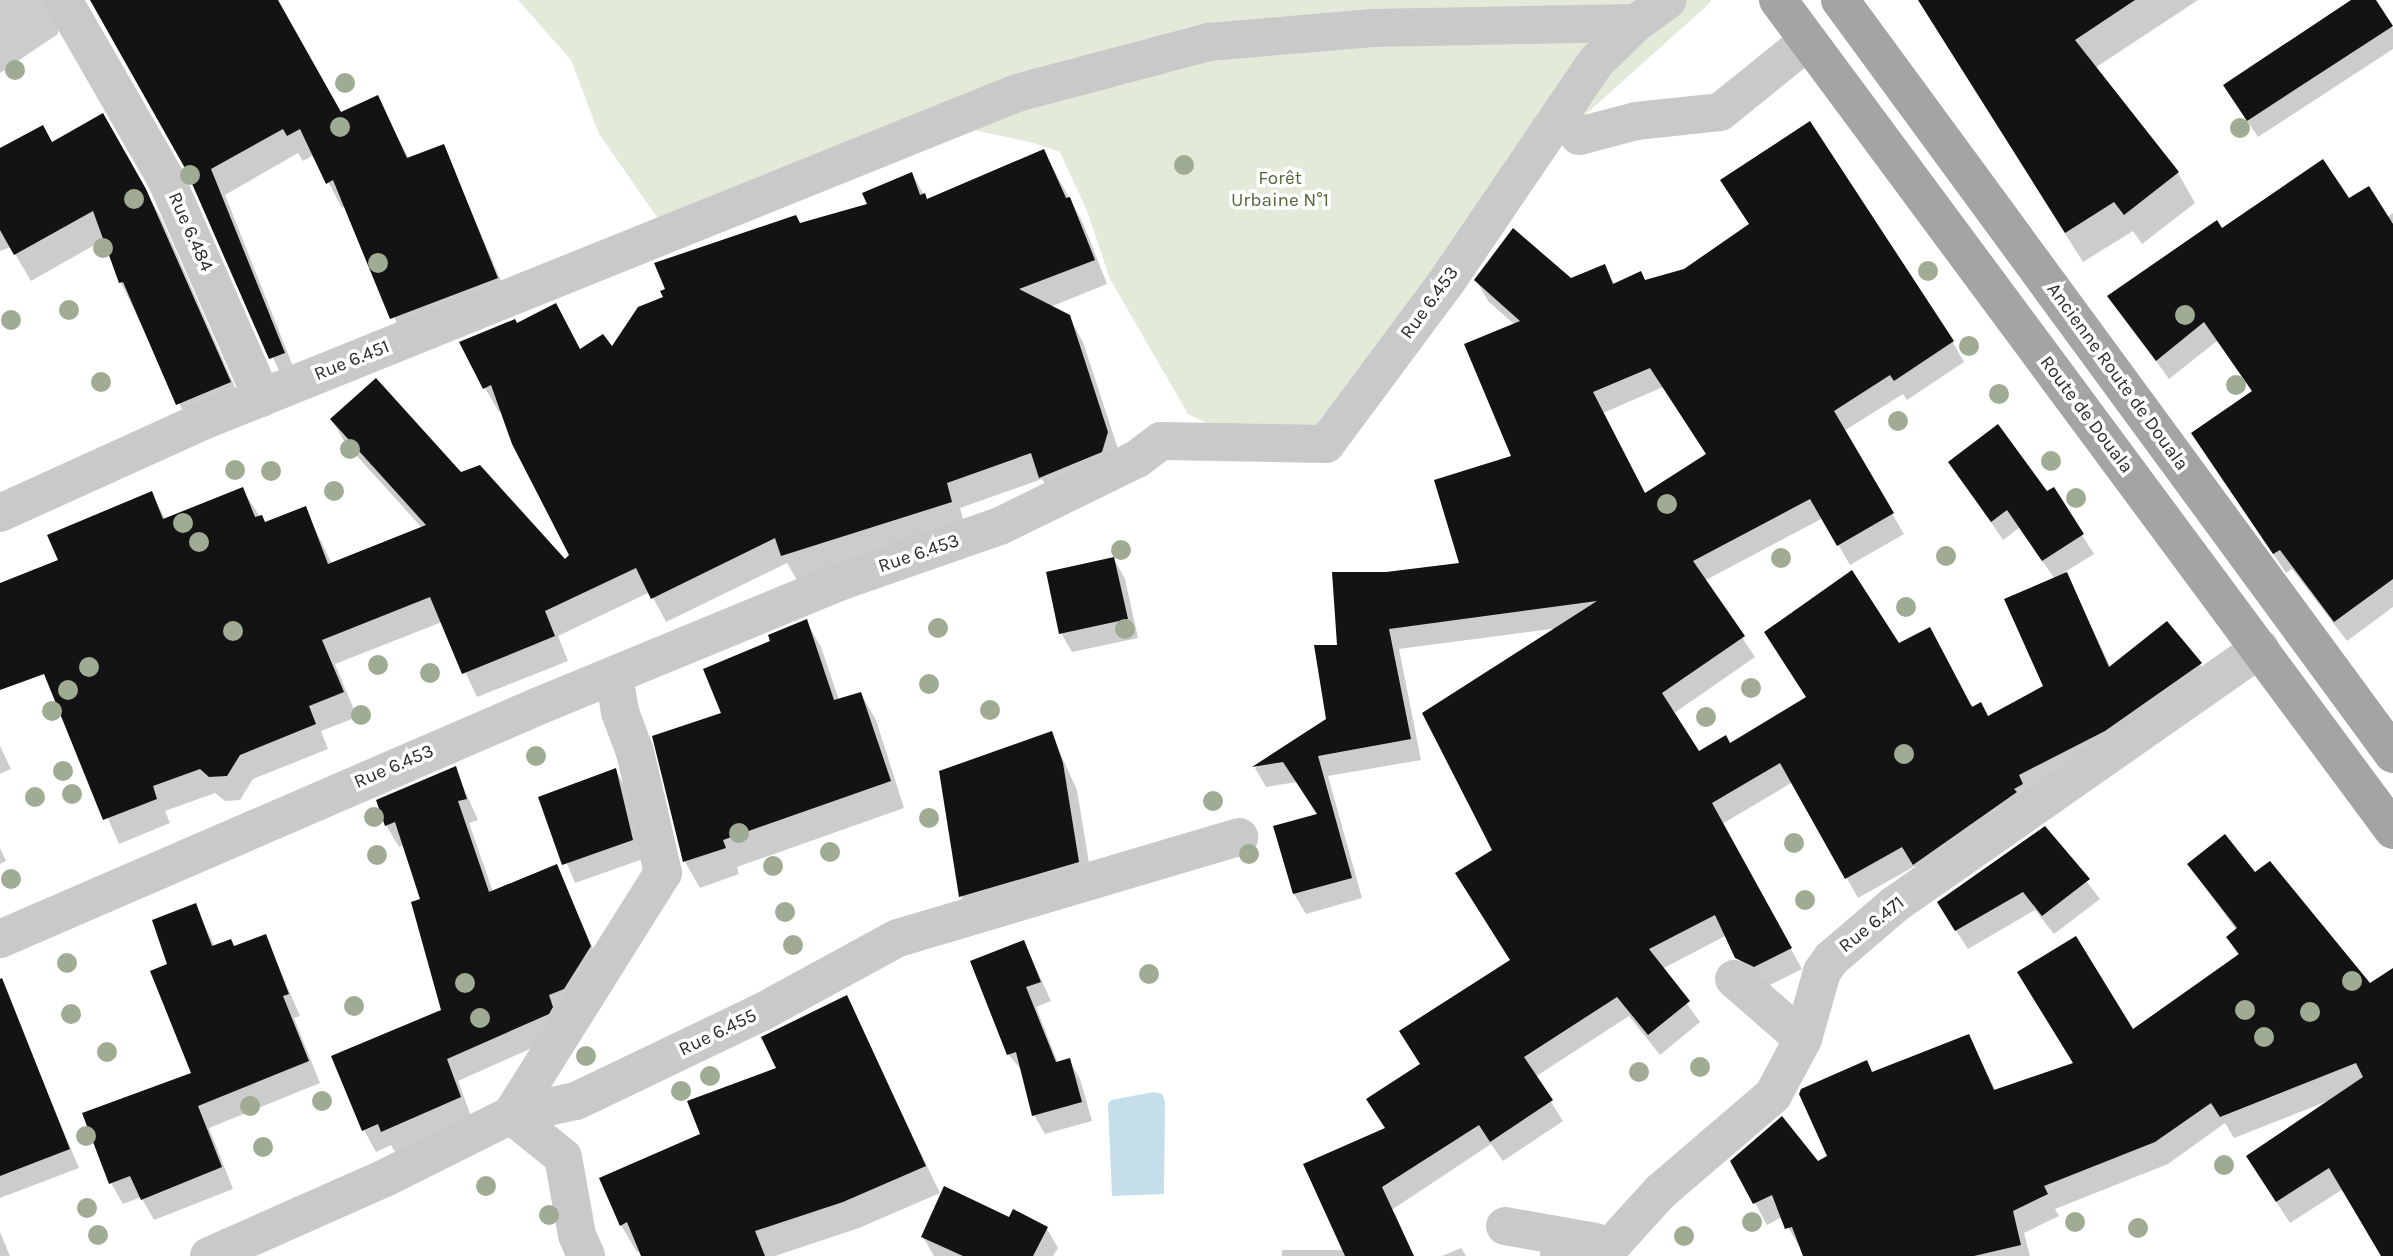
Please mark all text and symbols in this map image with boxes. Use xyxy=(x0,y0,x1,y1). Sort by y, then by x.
park label: Forêt Urbaine N°1 xyxy=(1231,168,1329,212)
street label: Rue 6.484 xyxy=(162,189,218,275)
street label: Rue 6.453 xyxy=(1396,262,1464,344)
street label: Ancienne Route de Douala xyxy=(2041,279,2193,475)
street label: Rue 6.451 xyxy=(311,336,393,386)
street label: Route de Douala xyxy=(2034,352,2138,478)
street label: Rue 6.453 xyxy=(875,530,963,578)
street label: Rue 6.453 xyxy=(351,740,437,794)
street label: Rue 6.471 xyxy=(1835,892,1909,958)
street label: Rue 6.455 xyxy=(675,1004,761,1062)

